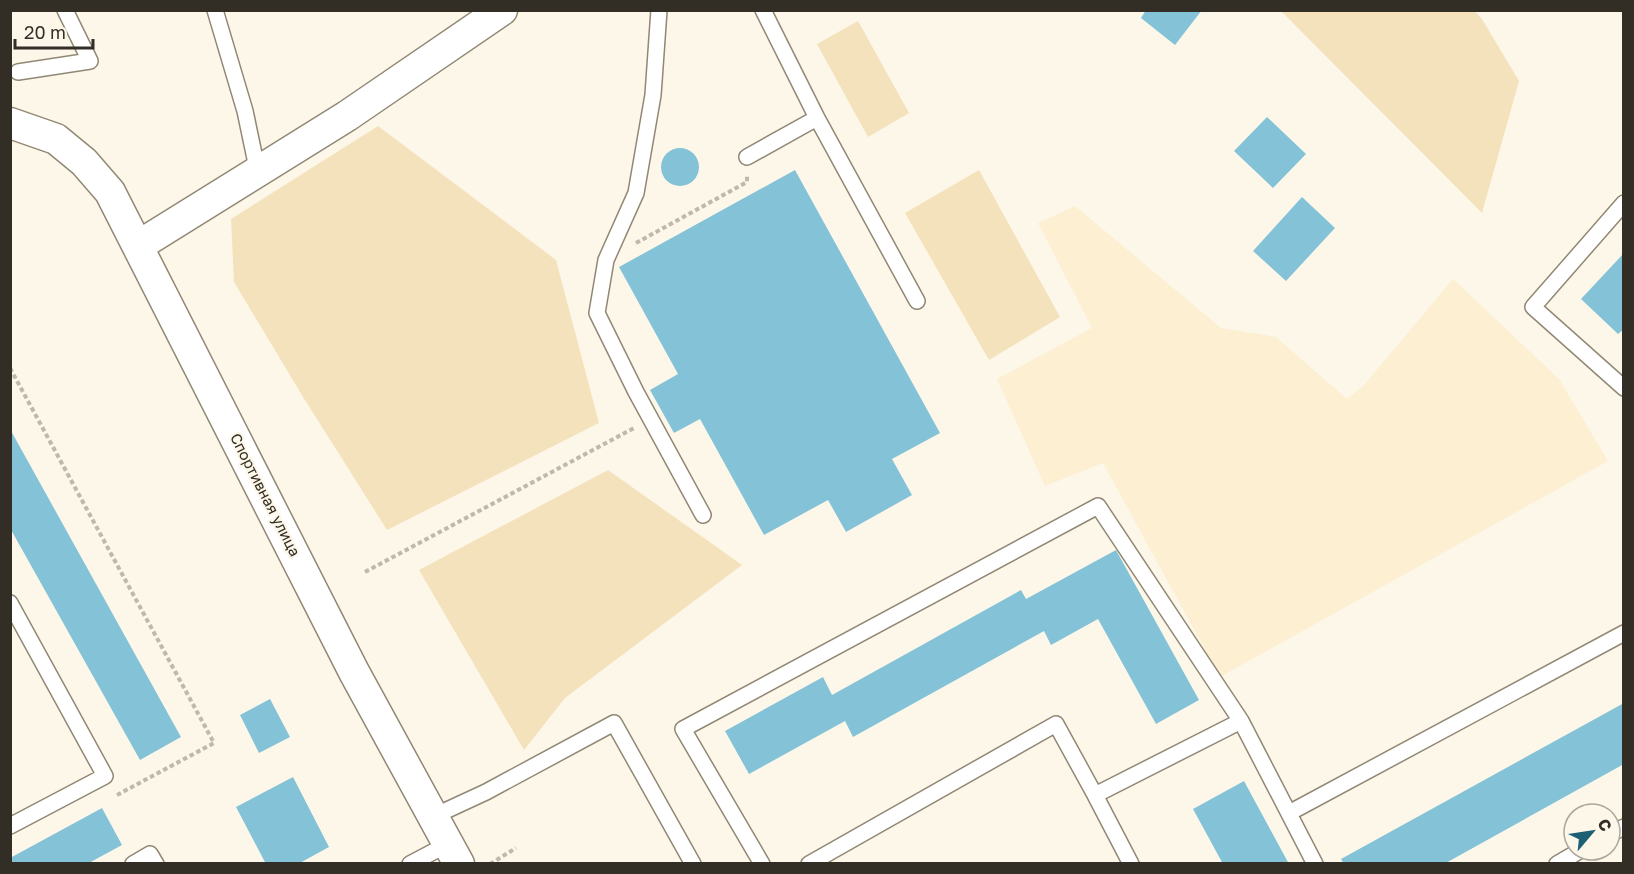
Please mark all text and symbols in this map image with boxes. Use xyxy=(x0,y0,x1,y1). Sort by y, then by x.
scale bar xyxy=(15,12,93,50)
text: 20 m xyxy=(24,21,66,43)
street label: Спортивная улица xyxy=(227,430,305,559)
north arrow xyxy=(1562,802,1622,862)
text: С xyxy=(1594,815,1617,835)

